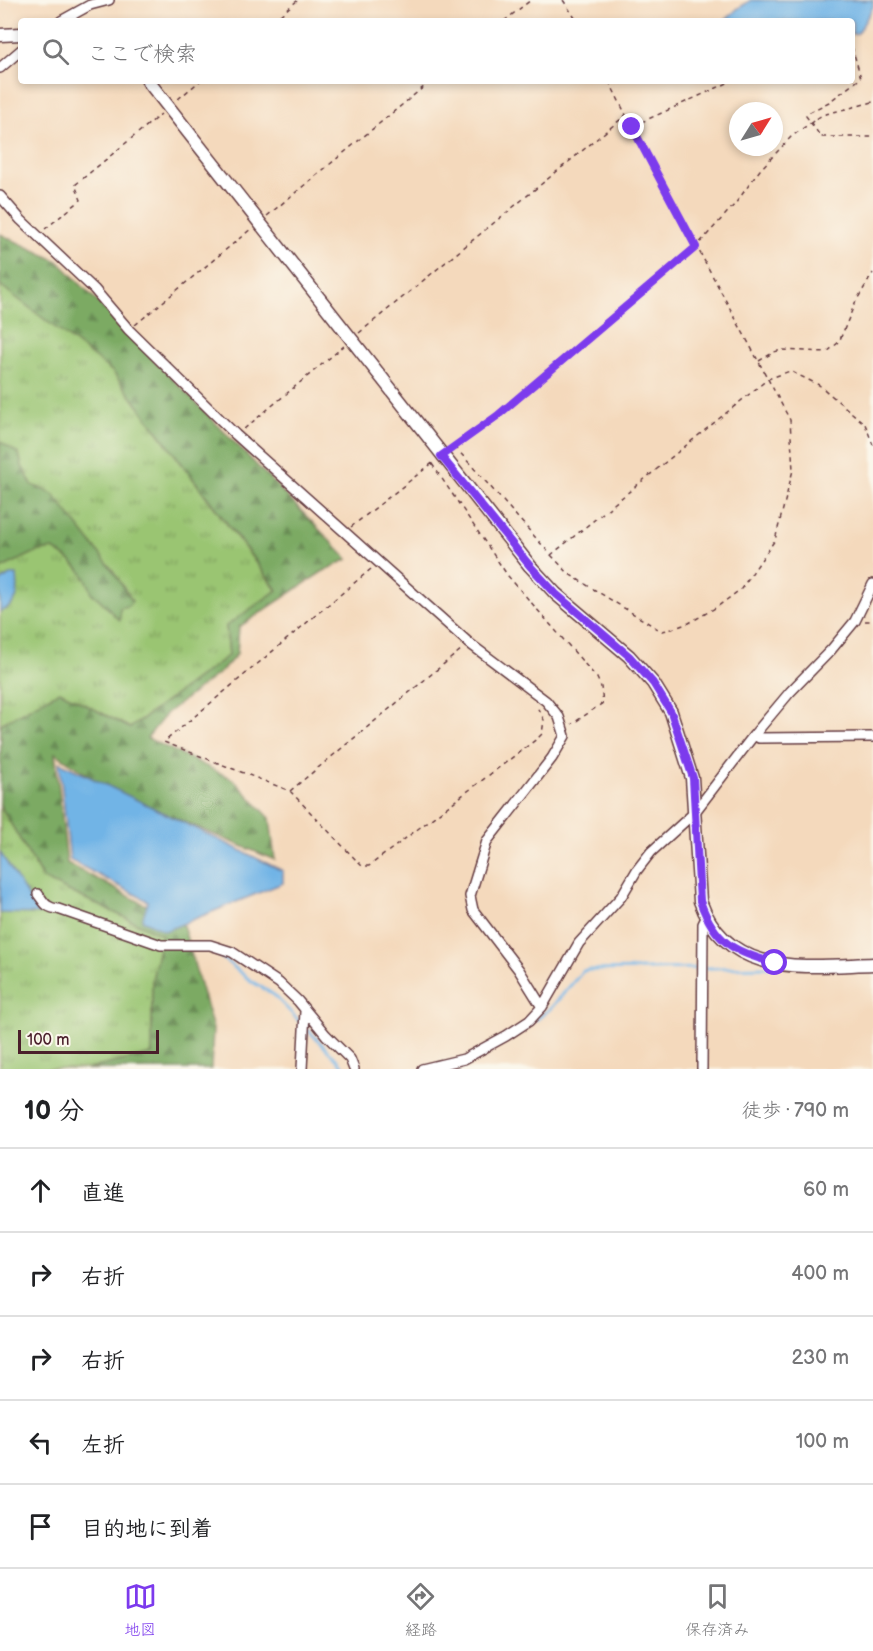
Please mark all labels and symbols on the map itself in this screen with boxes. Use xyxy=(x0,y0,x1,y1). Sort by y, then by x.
north arrow xyxy=(729,102,783,156)
route end xyxy=(618,113,644,139)
route start xyxy=(761,949,787,975)
scale bar xyxy=(18,1027,159,1054)

